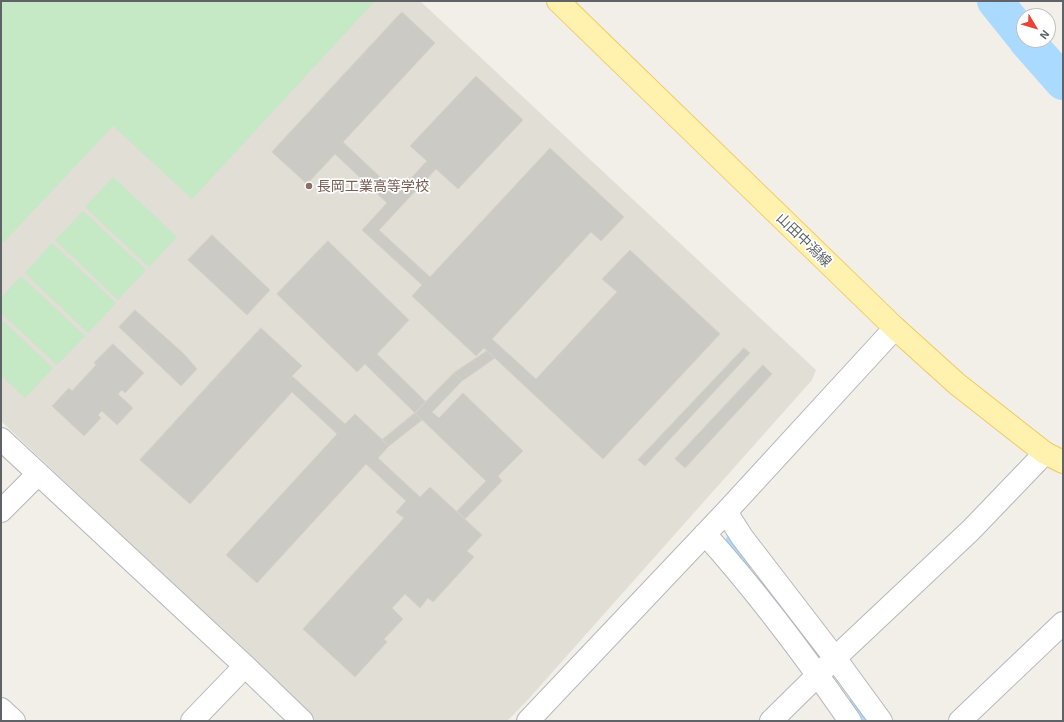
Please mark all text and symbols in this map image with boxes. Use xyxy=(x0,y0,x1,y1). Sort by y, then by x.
north arrow xyxy=(1016,8,1056,48)
text: N xyxy=(1037,28,1053,42)
place label: 長岡工業高等学校 xyxy=(317,178,429,194)
marker: 長岡工業高等学校 xyxy=(304,181,314,191)
street label: 山田中潟線 xyxy=(773,210,835,270)

